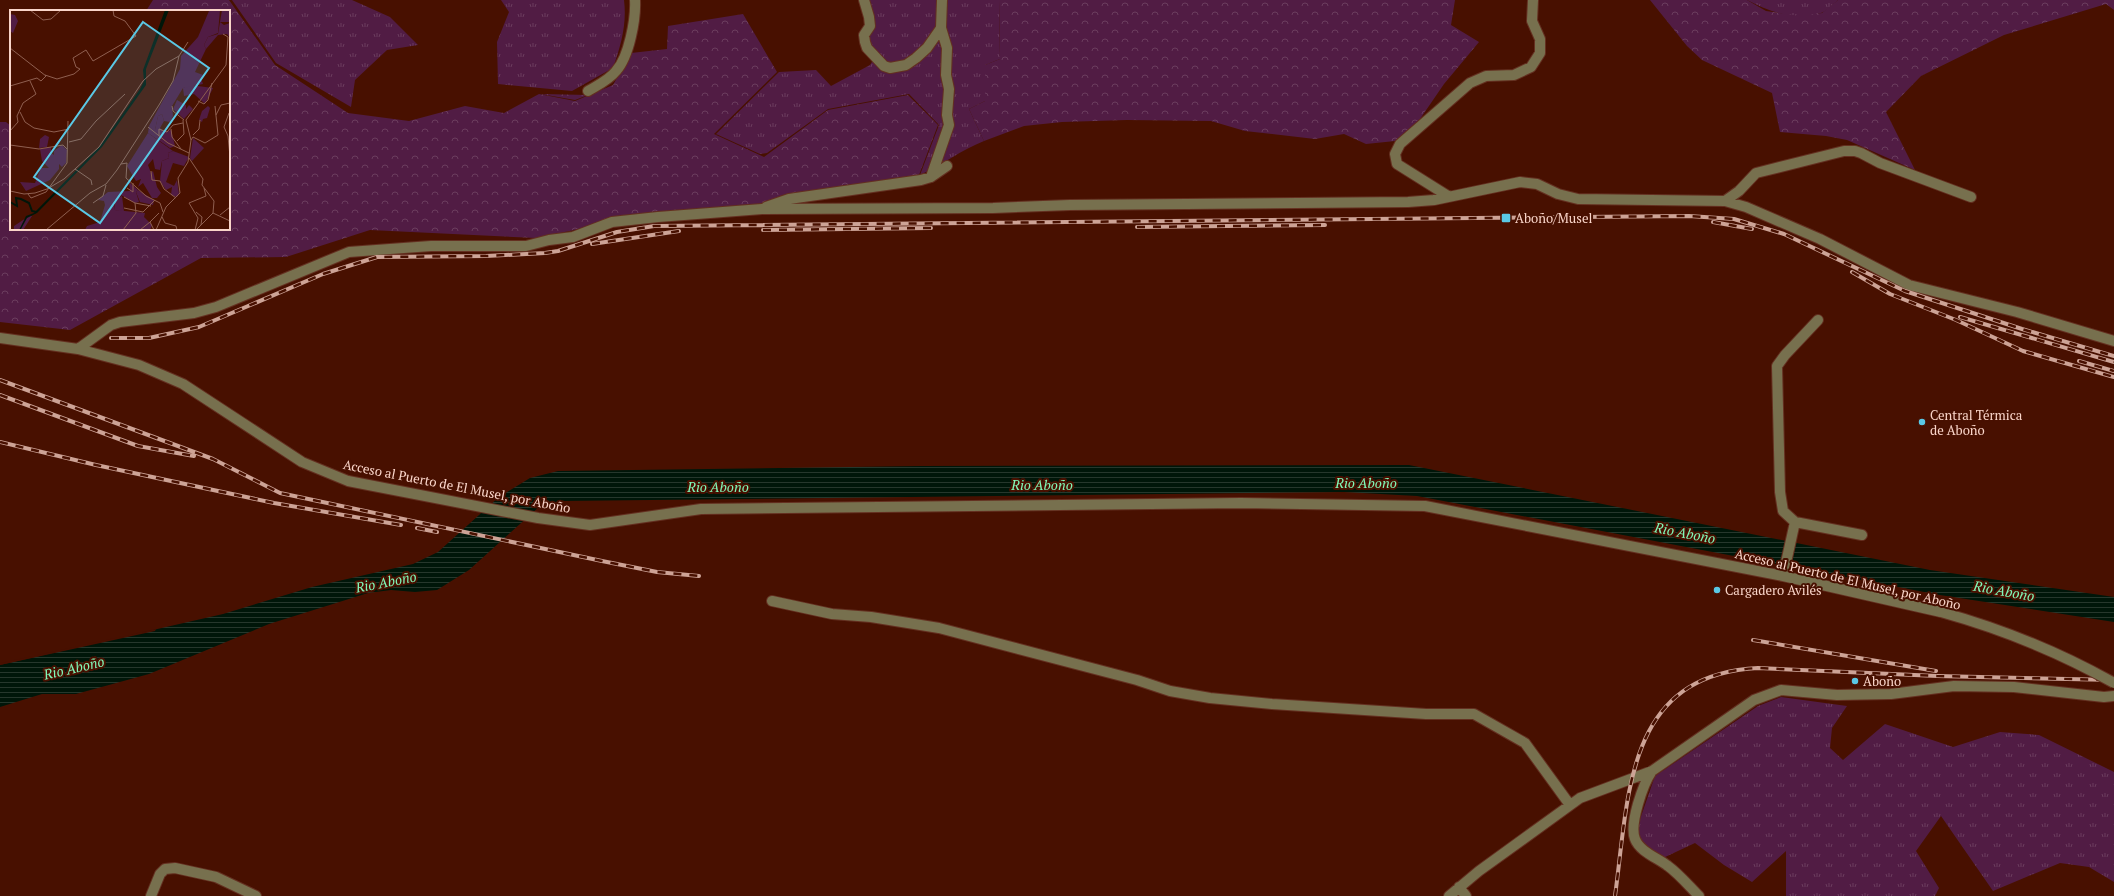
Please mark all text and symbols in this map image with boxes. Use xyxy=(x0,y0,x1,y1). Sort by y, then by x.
inset map xyxy=(10,10,230,230)
place label: Aboño/Musel xyxy=(1515,209,1592,227)
marker: Aboño/Musel xyxy=(1500,212,1512,224)
place label: Central Térmica de Aboño xyxy=(1930,406,2023,439)
marker: Central Térmica de Aboño xyxy=(1917,417,1927,427)
street label: Acceso al Puerto de El Musel, por Aboño xyxy=(342,455,572,517)
water label: Rio Aboño xyxy=(1334,473,1397,492)
water label: Rio Aboño xyxy=(1010,475,1073,494)
water label: Rio Aboño xyxy=(686,477,749,496)
water label: Rio Aboño xyxy=(1652,517,1717,548)
street label: Acceso al Puerto de El Musel, por Aboño xyxy=(1733,544,1963,614)
water label: Rio Aboño xyxy=(353,566,418,597)
water label: Rio Aboño xyxy=(1971,576,2036,605)
place label: Cargadero Avilés xyxy=(1725,581,1822,599)
marker: Cargadero Avilés xyxy=(1712,585,1722,595)
water label: Rio Aboño xyxy=(41,651,106,684)
place label: Aboño xyxy=(1863,672,1901,690)
marker: Aboño xyxy=(1850,676,1860,686)

